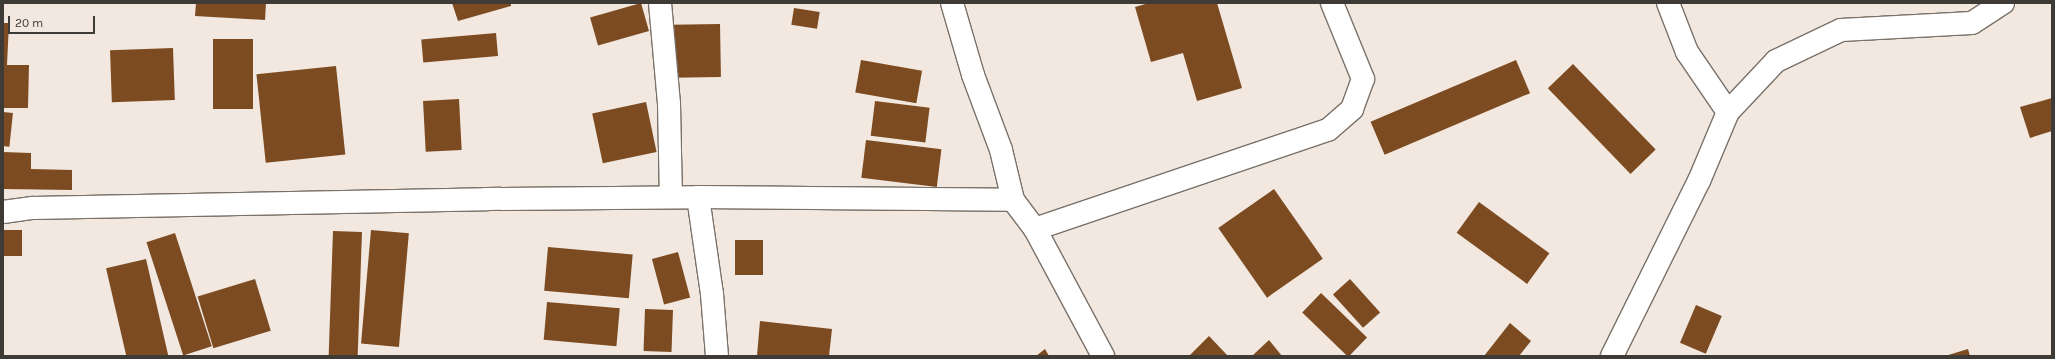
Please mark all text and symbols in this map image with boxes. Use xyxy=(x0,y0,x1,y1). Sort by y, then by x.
scale bar xyxy=(10,8,97,34)
text: 20 m xyxy=(15,16,43,30)

